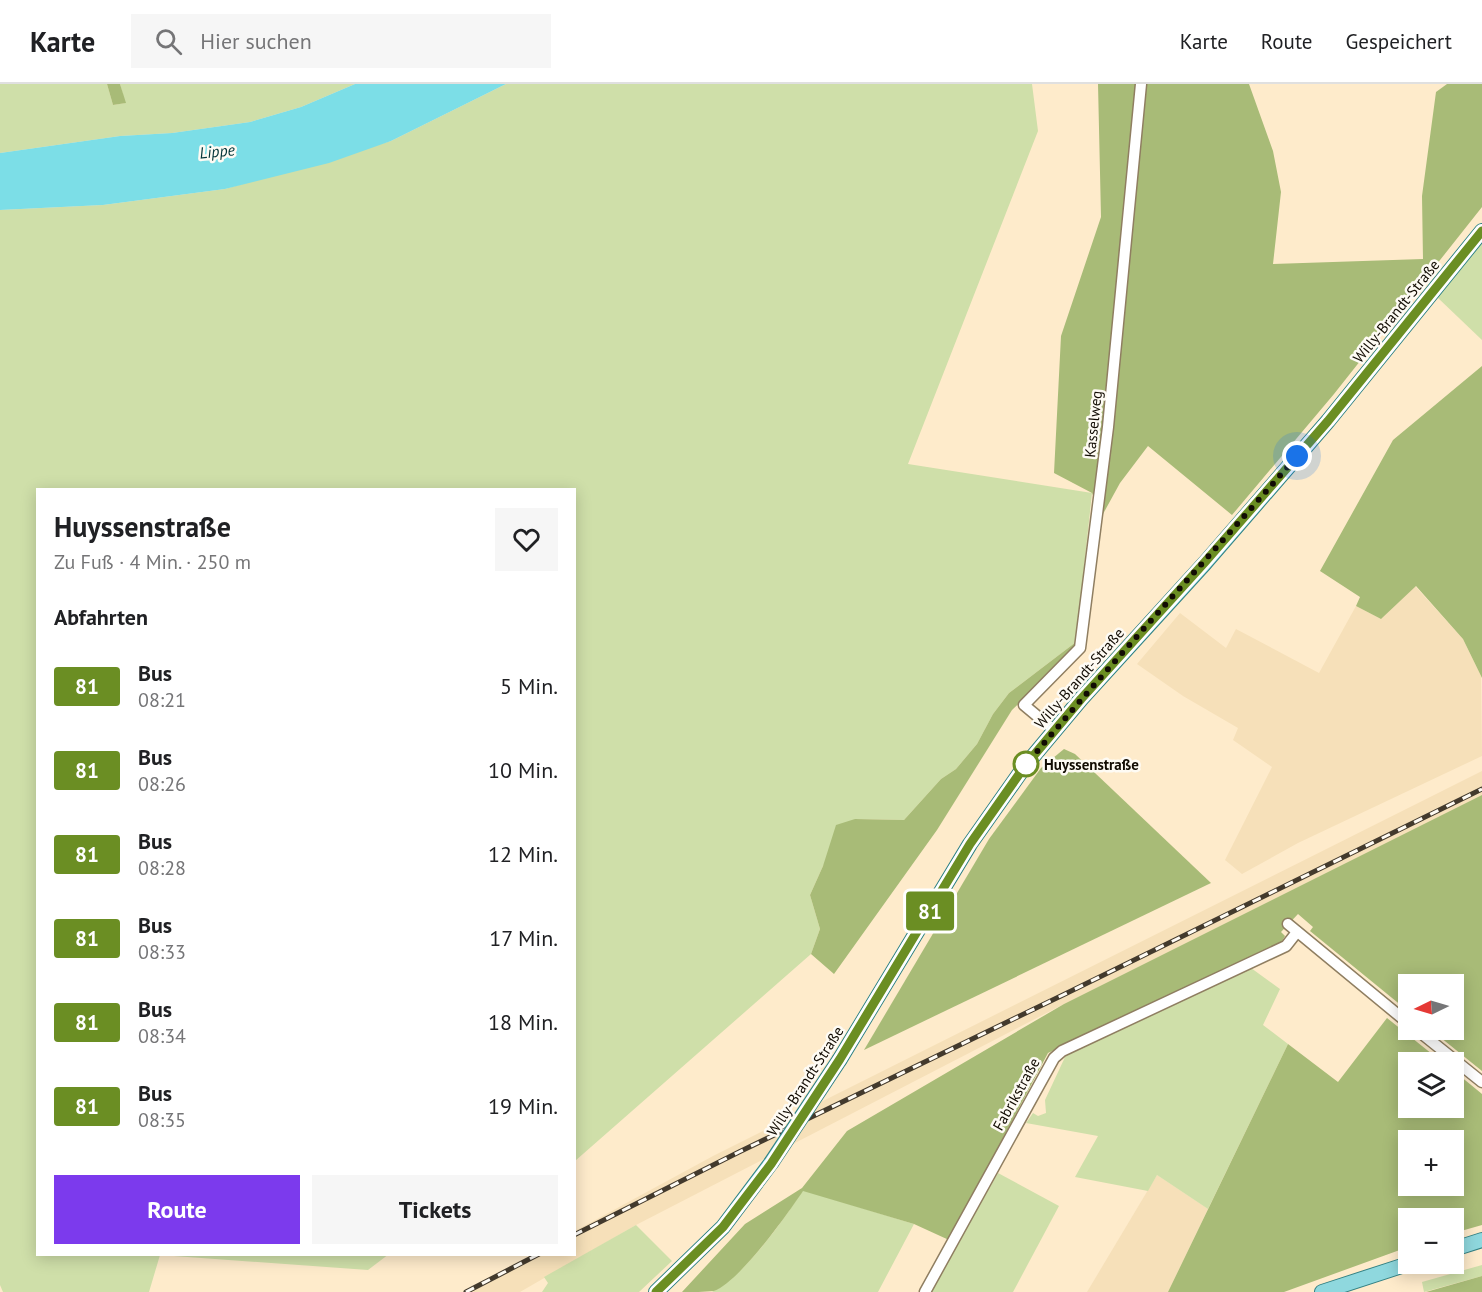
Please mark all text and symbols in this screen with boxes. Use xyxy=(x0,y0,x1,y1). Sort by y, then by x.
search box xyxy=(131,14,551,68)
text: Karte xyxy=(30,23,95,60)
icon: search xyxy=(152,25,185,58)
text: Hier suchen xyxy=(200,27,312,55)
text: Karte xyxy=(1180,28,1228,55)
text: Route xyxy=(1261,28,1312,55)
text: Gespeichert xyxy=(1345,28,1452,55)
water label: Lippe xyxy=(198,139,236,163)
street label: Willy-Brandt-Straße xyxy=(1349,256,1443,366)
street label: Kasselweg xyxy=(1080,390,1106,458)
your location xyxy=(1282,441,1312,471)
text: Huyssenstraße xyxy=(54,508,231,545)
button: heart xyxy=(495,508,558,571)
text: Zu Fuß · 4 Min. · 250 m xyxy=(54,549,251,575)
text: Abfahrten xyxy=(54,603,148,631)
street label: Willy-Brandt-Straße xyxy=(1030,624,1128,732)
text: Bus xyxy=(138,659,172,687)
text: 5 Min. xyxy=(500,672,558,700)
text: 81 xyxy=(75,673,99,700)
text: 08:21 xyxy=(138,687,186,713)
text: Bus xyxy=(138,743,172,771)
marker: Huyssenstraße xyxy=(1013,751,1039,777)
place label: Huyssenstraße xyxy=(1044,755,1139,774)
text: 10 Min. xyxy=(488,756,558,784)
text: 81 xyxy=(75,757,99,784)
text: 08:26 xyxy=(138,771,186,797)
text: Bus xyxy=(138,827,172,855)
text: 12 Min. xyxy=(488,840,558,868)
text: 81 xyxy=(75,841,99,868)
text: 08:28 xyxy=(138,855,186,881)
line badge: 81 xyxy=(903,892,957,930)
text: 81 xyxy=(918,898,942,925)
text: Bus xyxy=(138,911,172,939)
text: 17 Min. xyxy=(489,924,558,952)
text: 81 xyxy=(75,925,99,952)
text: 08:33 xyxy=(138,939,186,965)
north arrow xyxy=(1398,974,1464,1040)
map controls xyxy=(1398,974,1464,1274)
text: Bus xyxy=(138,995,172,1023)
text: 18 Min. xyxy=(488,1008,558,1036)
text: 81 xyxy=(75,1009,99,1036)
street label: Willy-Brandt-Straße xyxy=(762,1022,848,1140)
text: 08:34 xyxy=(138,1023,186,1049)
button: layers xyxy=(1398,1052,1464,1118)
street label: Fabrikstraße xyxy=(988,1054,1044,1134)
text: Bus xyxy=(138,1079,172,1107)
text: 19 Min. xyxy=(488,1092,558,1120)
text: 81 xyxy=(75,1093,99,1120)
text: 08:35 xyxy=(138,1107,186,1133)
button: + xyxy=(1398,1130,1464,1196)
button: Route xyxy=(54,1175,300,1244)
button: Tickets xyxy=(312,1175,558,1244)
button: − xyxy=(1398,1208,1464,1274)

